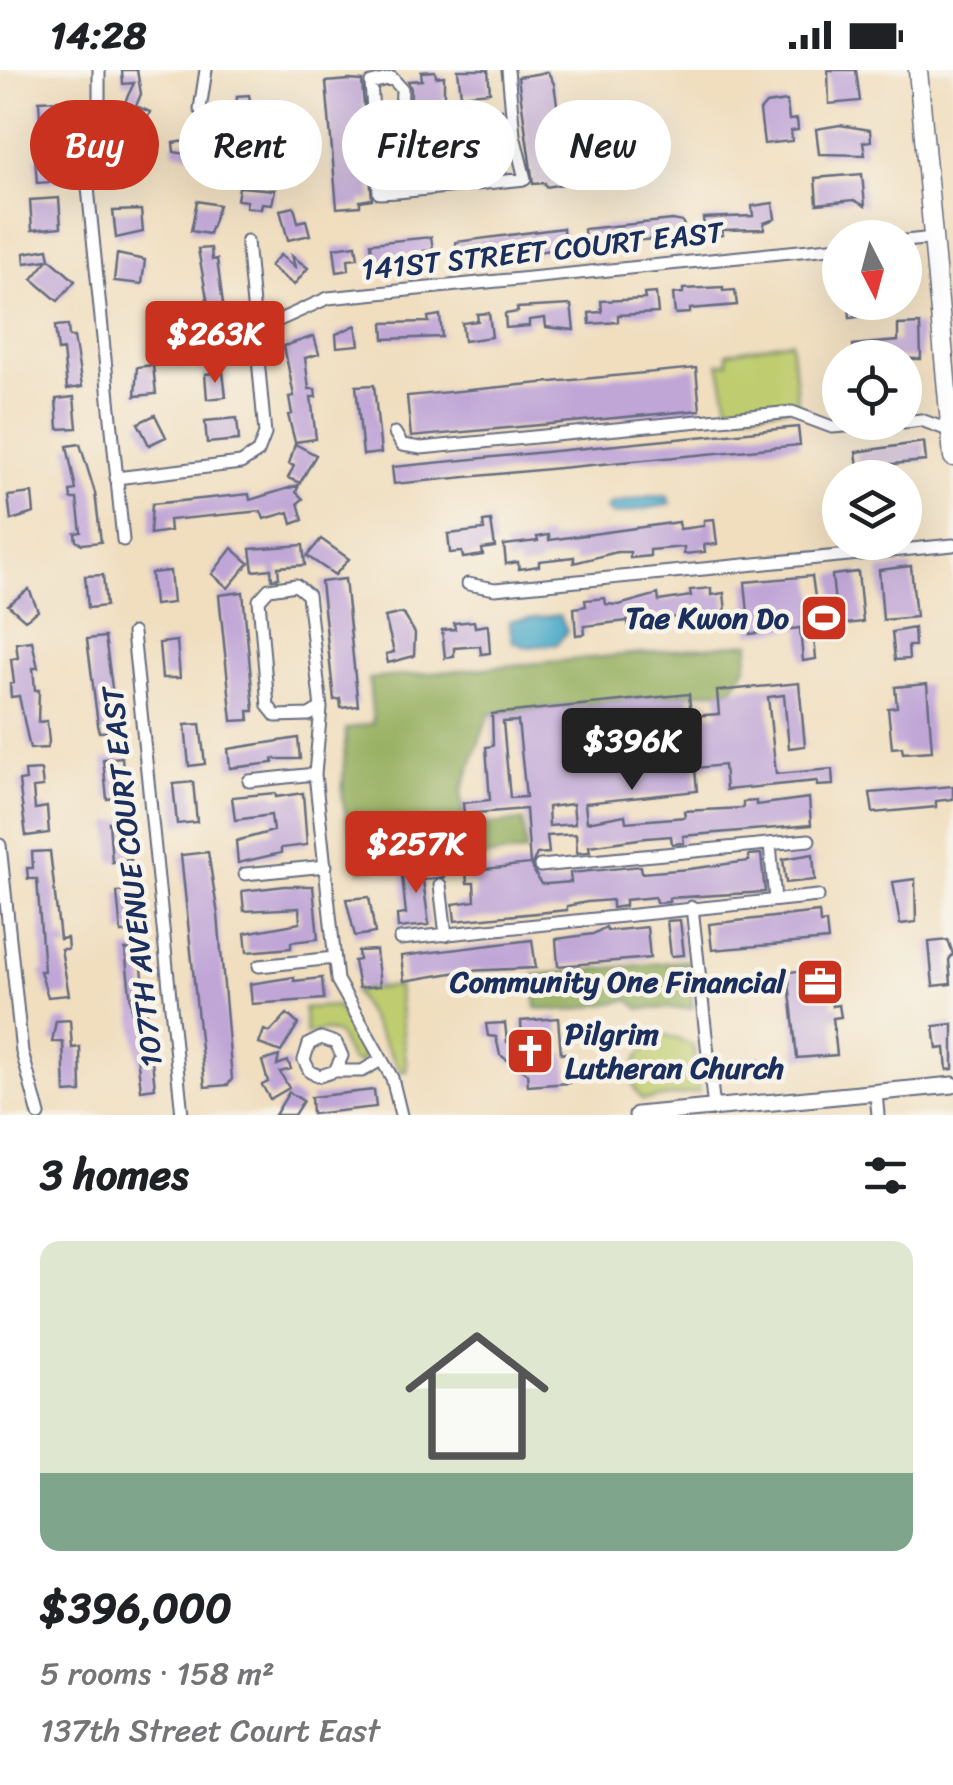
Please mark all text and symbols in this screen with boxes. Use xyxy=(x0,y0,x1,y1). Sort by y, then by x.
text: 14:28 xyxy=(50,2,146,69)
chip: Buy xyxy=(30,100,159,190)
chip: Rent xyxy=(179,100,322,190)
chip: Filters xyxy=(342,100,515,190)
chip: New xyxy=(535,100,671,190)
street label: 141ST STREET COURT EAST xyxy=(358,205,728,297)
north arrow xyxy=(822,220,922,320)
map controls xyxy=(822,220,922,560)
pin: $263K xyxy=(145,301,285,386)
text: $263K xyxy=(167,305,263,362)
button: locate xyxy=(822,340,922,440)
button: layers xyxy=(822,460,922,560)
place label: Tae Kwon Do xyxy=(626,591,790,645)
sports icon: Tae Kwon Do xyxy=(798,592,850,644)
street label: 107TH AVENUE COURT EAST xyxy=(85,682,179,1070)
pin: $396K xyxy=(562,708,702,793)
text: $396K xyxy=(584,712,680,769)
pin: $257K xyxy=(346,811,486,896)
text: $257K xyxy=(367,815,465,872)
place label: Community One Financial xyxy=(449,955,786,1009)
office icon: Community One Financial xyxy=(794,956,846,1008)
place label: Pilgrim Lutheran Church xyxy=(565,1007,784,1095)
church icon: Pilgrim Lutheran Church xyxy=(504,1025,556,1077)
text: 3 homes xyxy=(40,1138,188,1212)
icon: filters xyxy=(858,1148,913,1203)
icon: home xyxy=(387,1306,567,1486)
text: $396,000 xyxy=(40,1571,232,1645)
text: 5 rooms · 158 m² xyxy=(40,1645,274,1702)
text: 137th Street Court East xyxy=(40,1702,380,1759)

